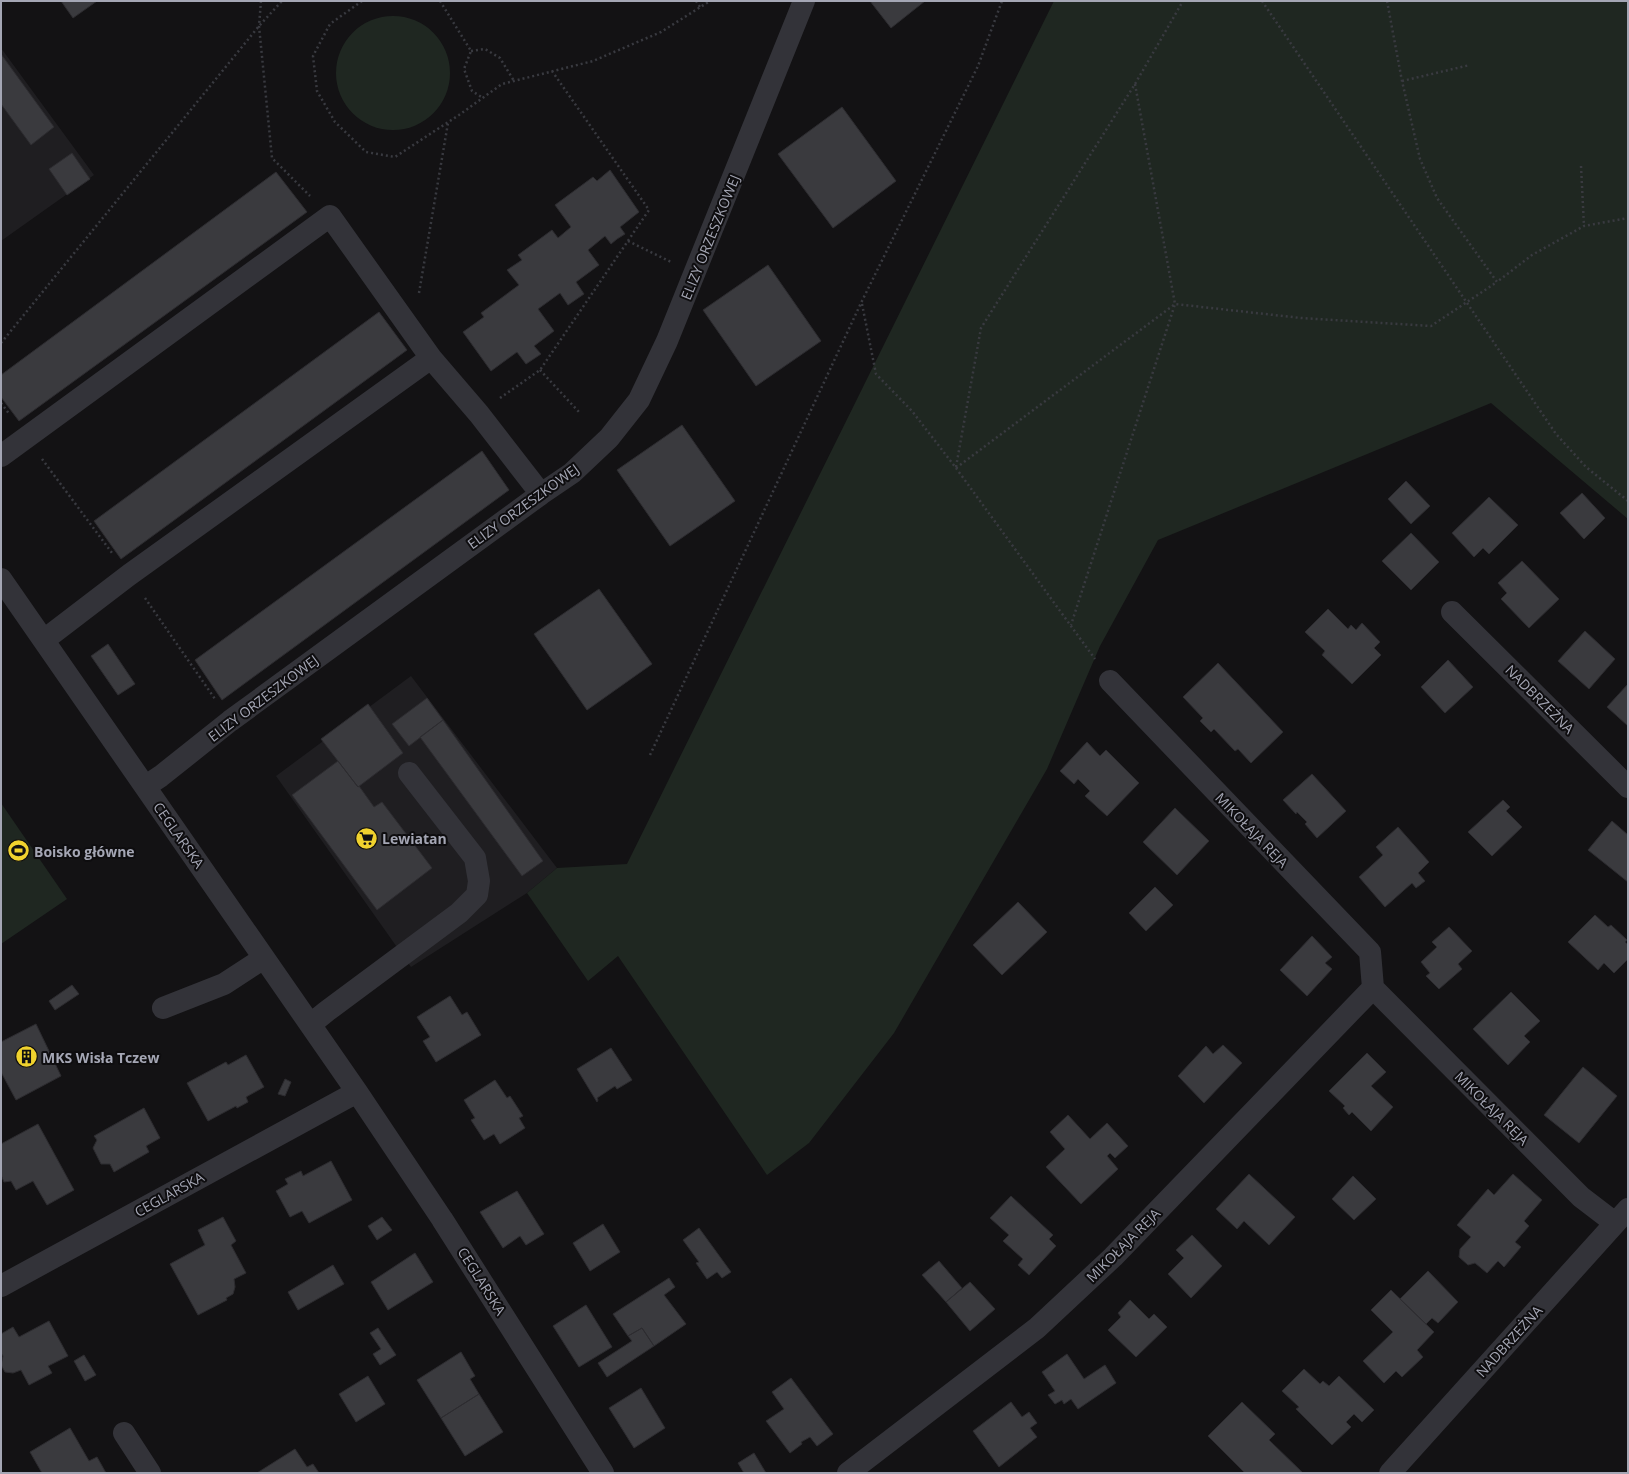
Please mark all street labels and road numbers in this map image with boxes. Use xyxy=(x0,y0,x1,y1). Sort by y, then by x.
street label: ELIZY ORZESZKOWEJ xyxy=(676,172,744,302)
street label: ELIZY ORZESZKOWEJ xyxy=(463,459,583,553)
street label: ELIZY ORZESZKOWEJ xyxy=(204,650,322,746)
street label: NADBRZEŻNA xyxy=(1501,660,1579,738)
street label: MIKOŁAJA REJA xyxy=(1211,788,1293,872)
street label: CEGLARSKA xyxy=(149,798,209,872)
street label: MIKOŁAJA REJA xyxy=(1451,1067,1533,1149)
street label: CEGLARSKA xyxy=(131,1167,207,1221)
street label: MIKOŁAJA REJA xyxy=(1082,1204,1164,1286)
street label: CEGLARSKA xyxy=(454,1243,510,1319)
street label: NADBRZEŻNA xyxy=(1472,1301,1546,1381)

